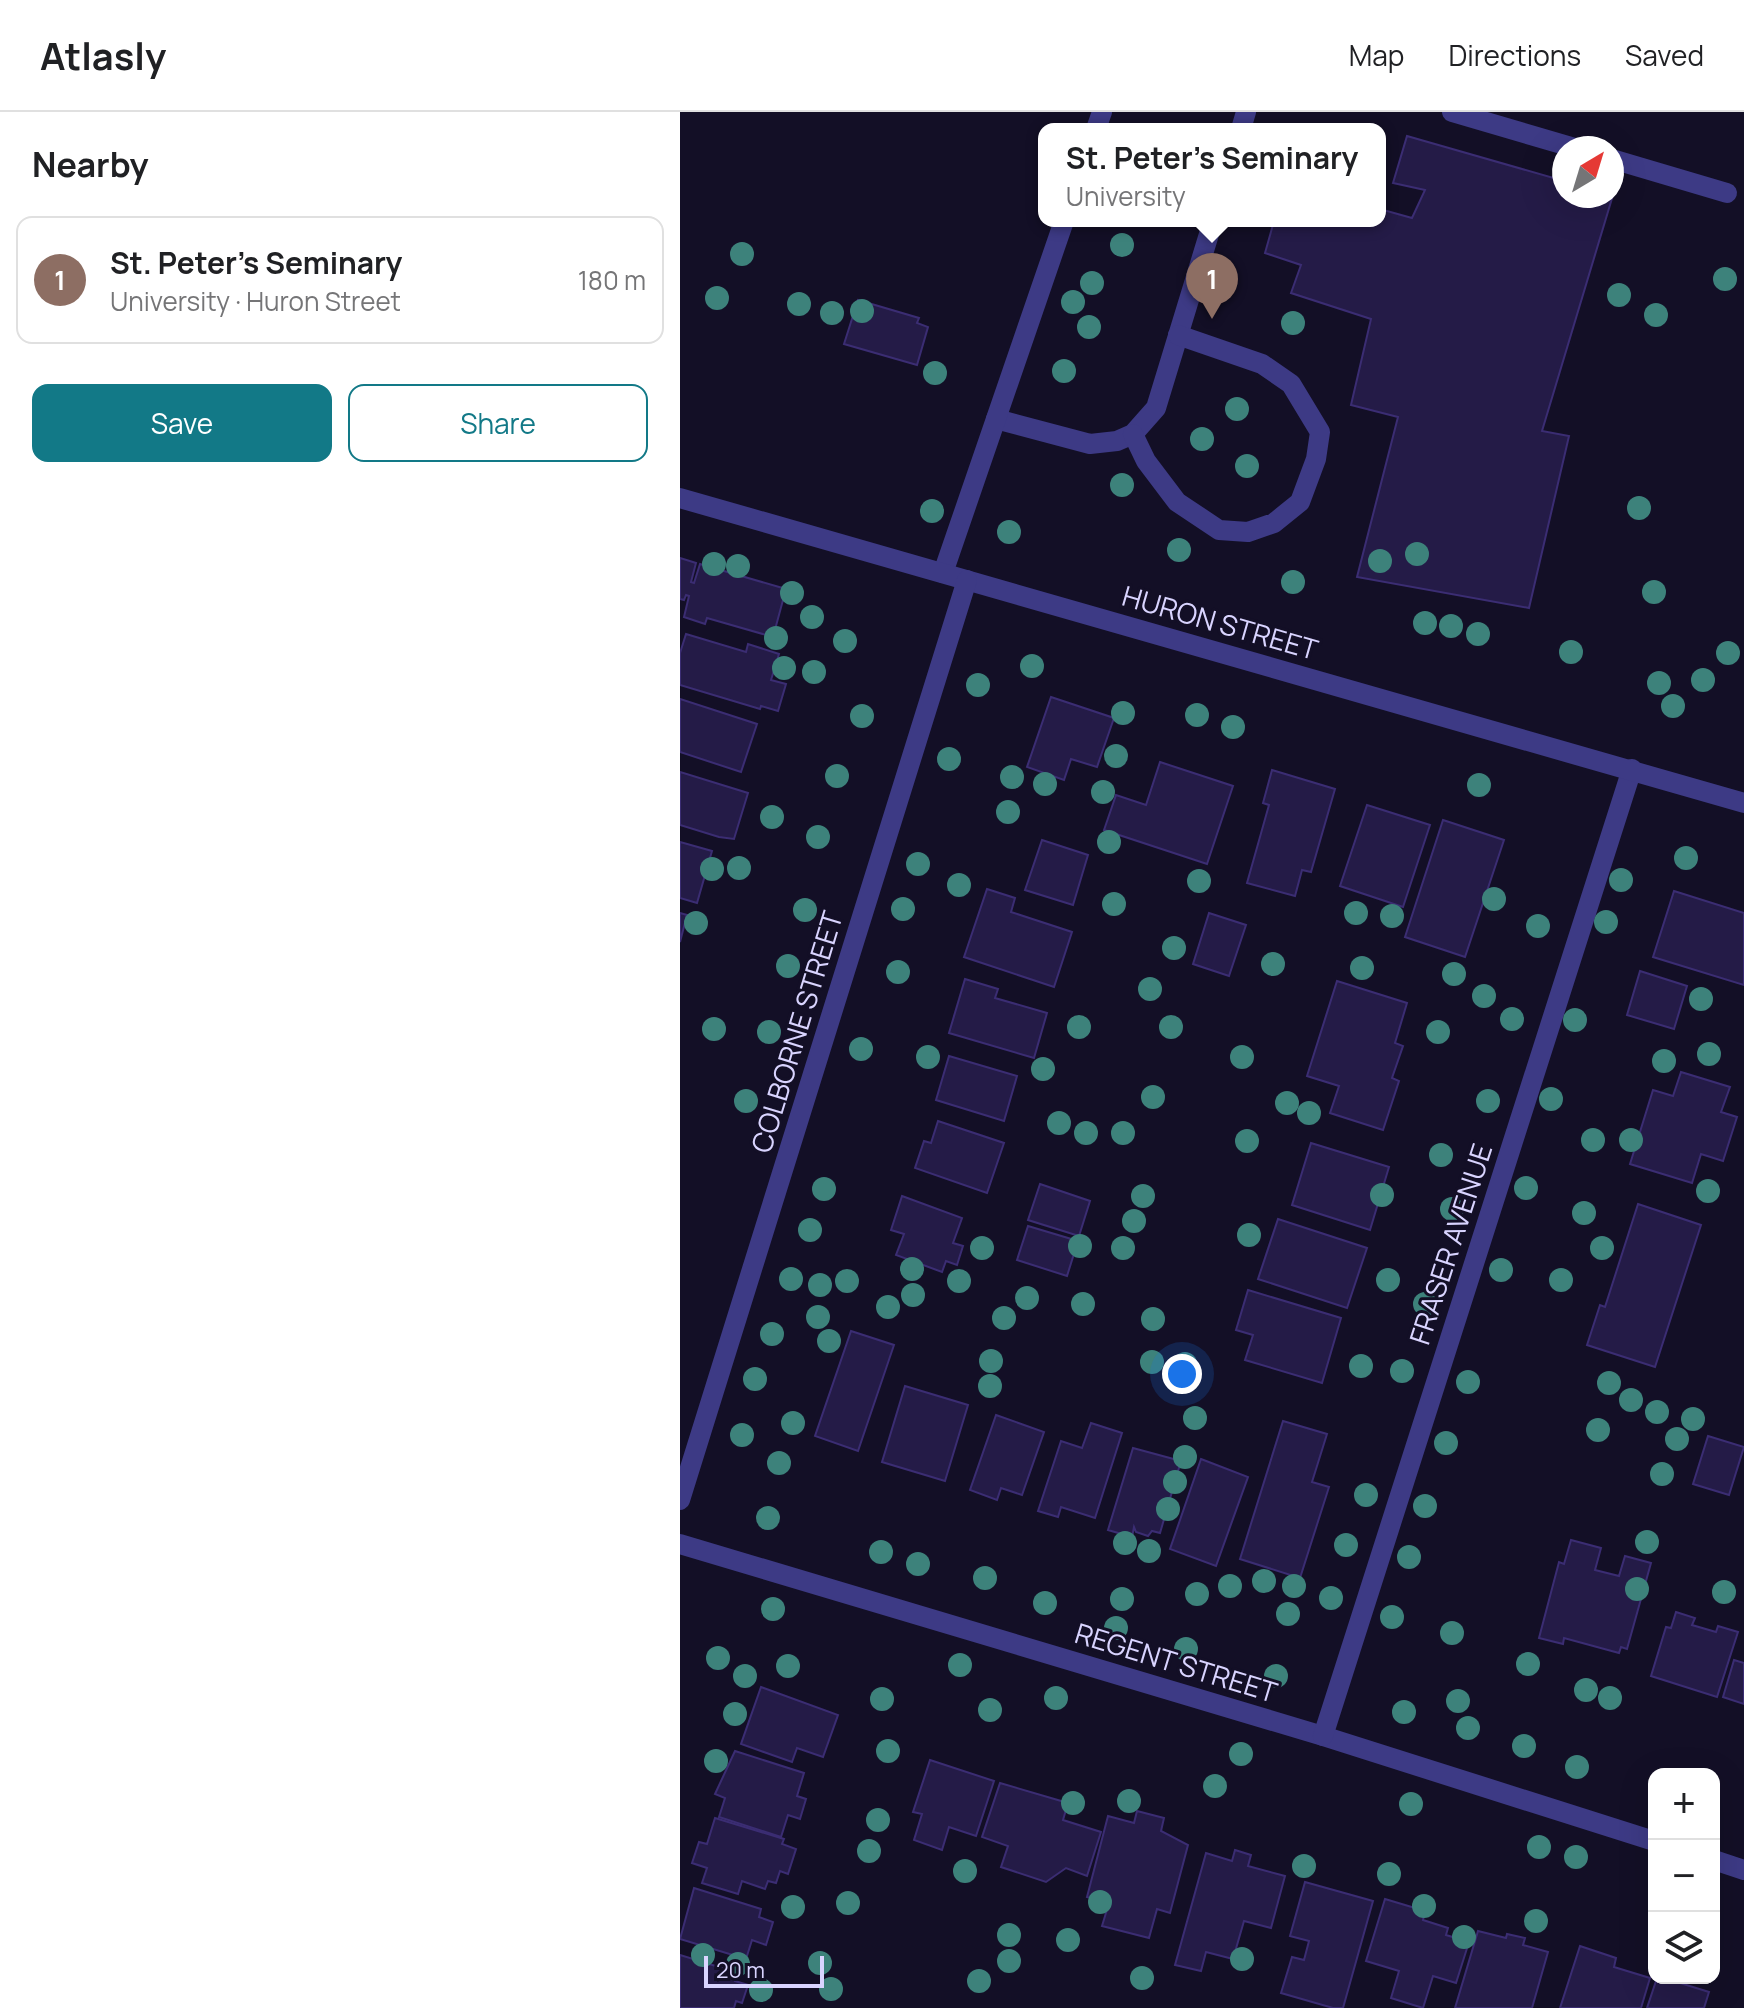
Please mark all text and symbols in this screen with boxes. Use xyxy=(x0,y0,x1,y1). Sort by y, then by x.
text: Atlasly xyxy=(40,29,166,81)
text: Map xyxy=(1349,36,1404,74)
text: Directions xyxy=(1448,36,1581,74)
text: Saved xyxy=(1625,36,1704,74)
popup xyxy=(1038,123,1386,227)
north arrow xyxy=(1552,136,1624,208)
text: St. Peter's Seminary xyxy=(1066,137,1358,178)
text: Nearby xyxy=(32,141,148,187)
text: University xyxy=(1066,178,1186,214)
text: St. Peter's Seminary xyxy=(110,242,402,283)
pin: 1 xyxy=(1186,253,1238,319)
text: 1 xyxy=(54,262,66,298)
text: 180 m xyxy=(578,262,646,298)
text: University · Huron Street xyxy=(110,283,401,319)
button: Save xyxy=(32,384,332,462)
button: Share xyxy=(348,384,648,462)
street label: HURON STREET xyxy=(1118,576,1323,668)
street label: COLBORNE STREET xyxy=(741,906,851,1157)
street label: FRASER AVENUE xyxy=(1400,1139,1500,1349)
your location xyxy=(1162,1354,1202,1394)
street label: REGENT STREET xyxy=(1071,1613,1282,1711)
map controls xyxy=(1648,1768,1720,1984)
button: + xyxy=(1648,1768,1720,1840)
button: − xyxy=(1648,1840,1720,1912)
button: layers xyxy=(1648,1912,1720,1984)
scale bar xyxy=(704,1952,824,1988)
text: 20 m xyxy=(716,1955,765,1985)

